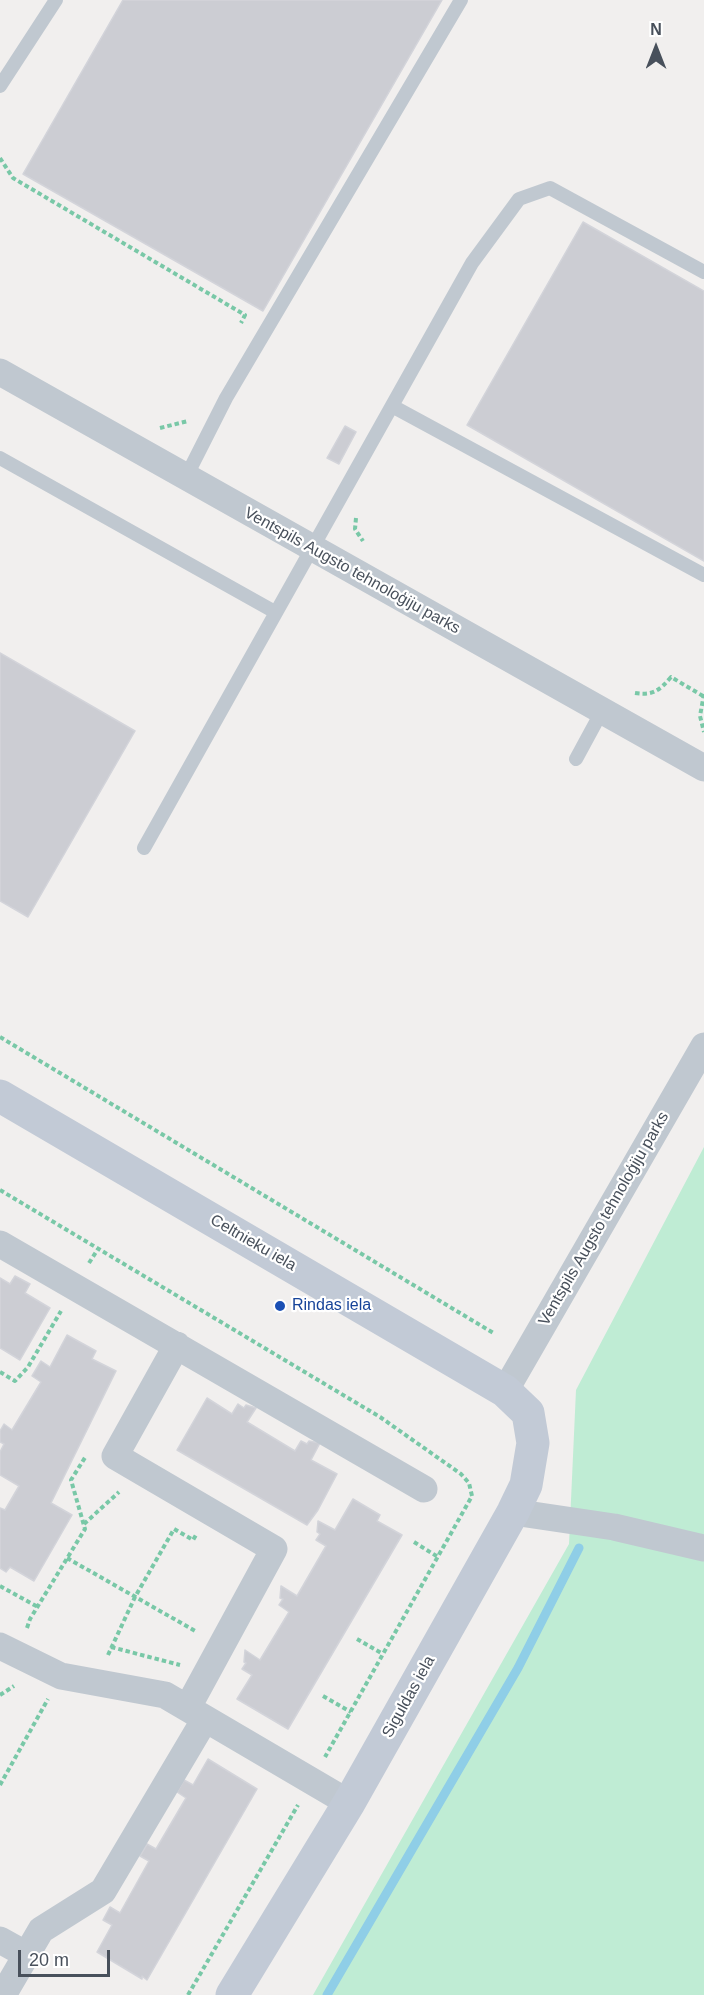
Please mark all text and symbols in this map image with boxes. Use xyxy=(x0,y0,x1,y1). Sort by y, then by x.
north arrow xyxy=(626,18,686,78)
text: N xyxy=(650,21,662,38)
street label: Ventspils Augsto tehnoloģiju parks xyxy=(241,504,463,638)
street label: Ventspils Augsto tehnoloģiju parks xyxy=(535,1109,673,1329)
street label: Celtnieku iela xyxy=(207,1211,299,1275)
place label: Rindas iela xyxy=(292,1296,371,1316)
marker: Rindas iela xyxy=(273,1299,287,1313)
street label: Siguldas iela xyxy=(379,1653,439,1741)
scale bar xyxy=(21,1938,112,1976)
text: 20 m xyxy=(29,1950,69,1970)

